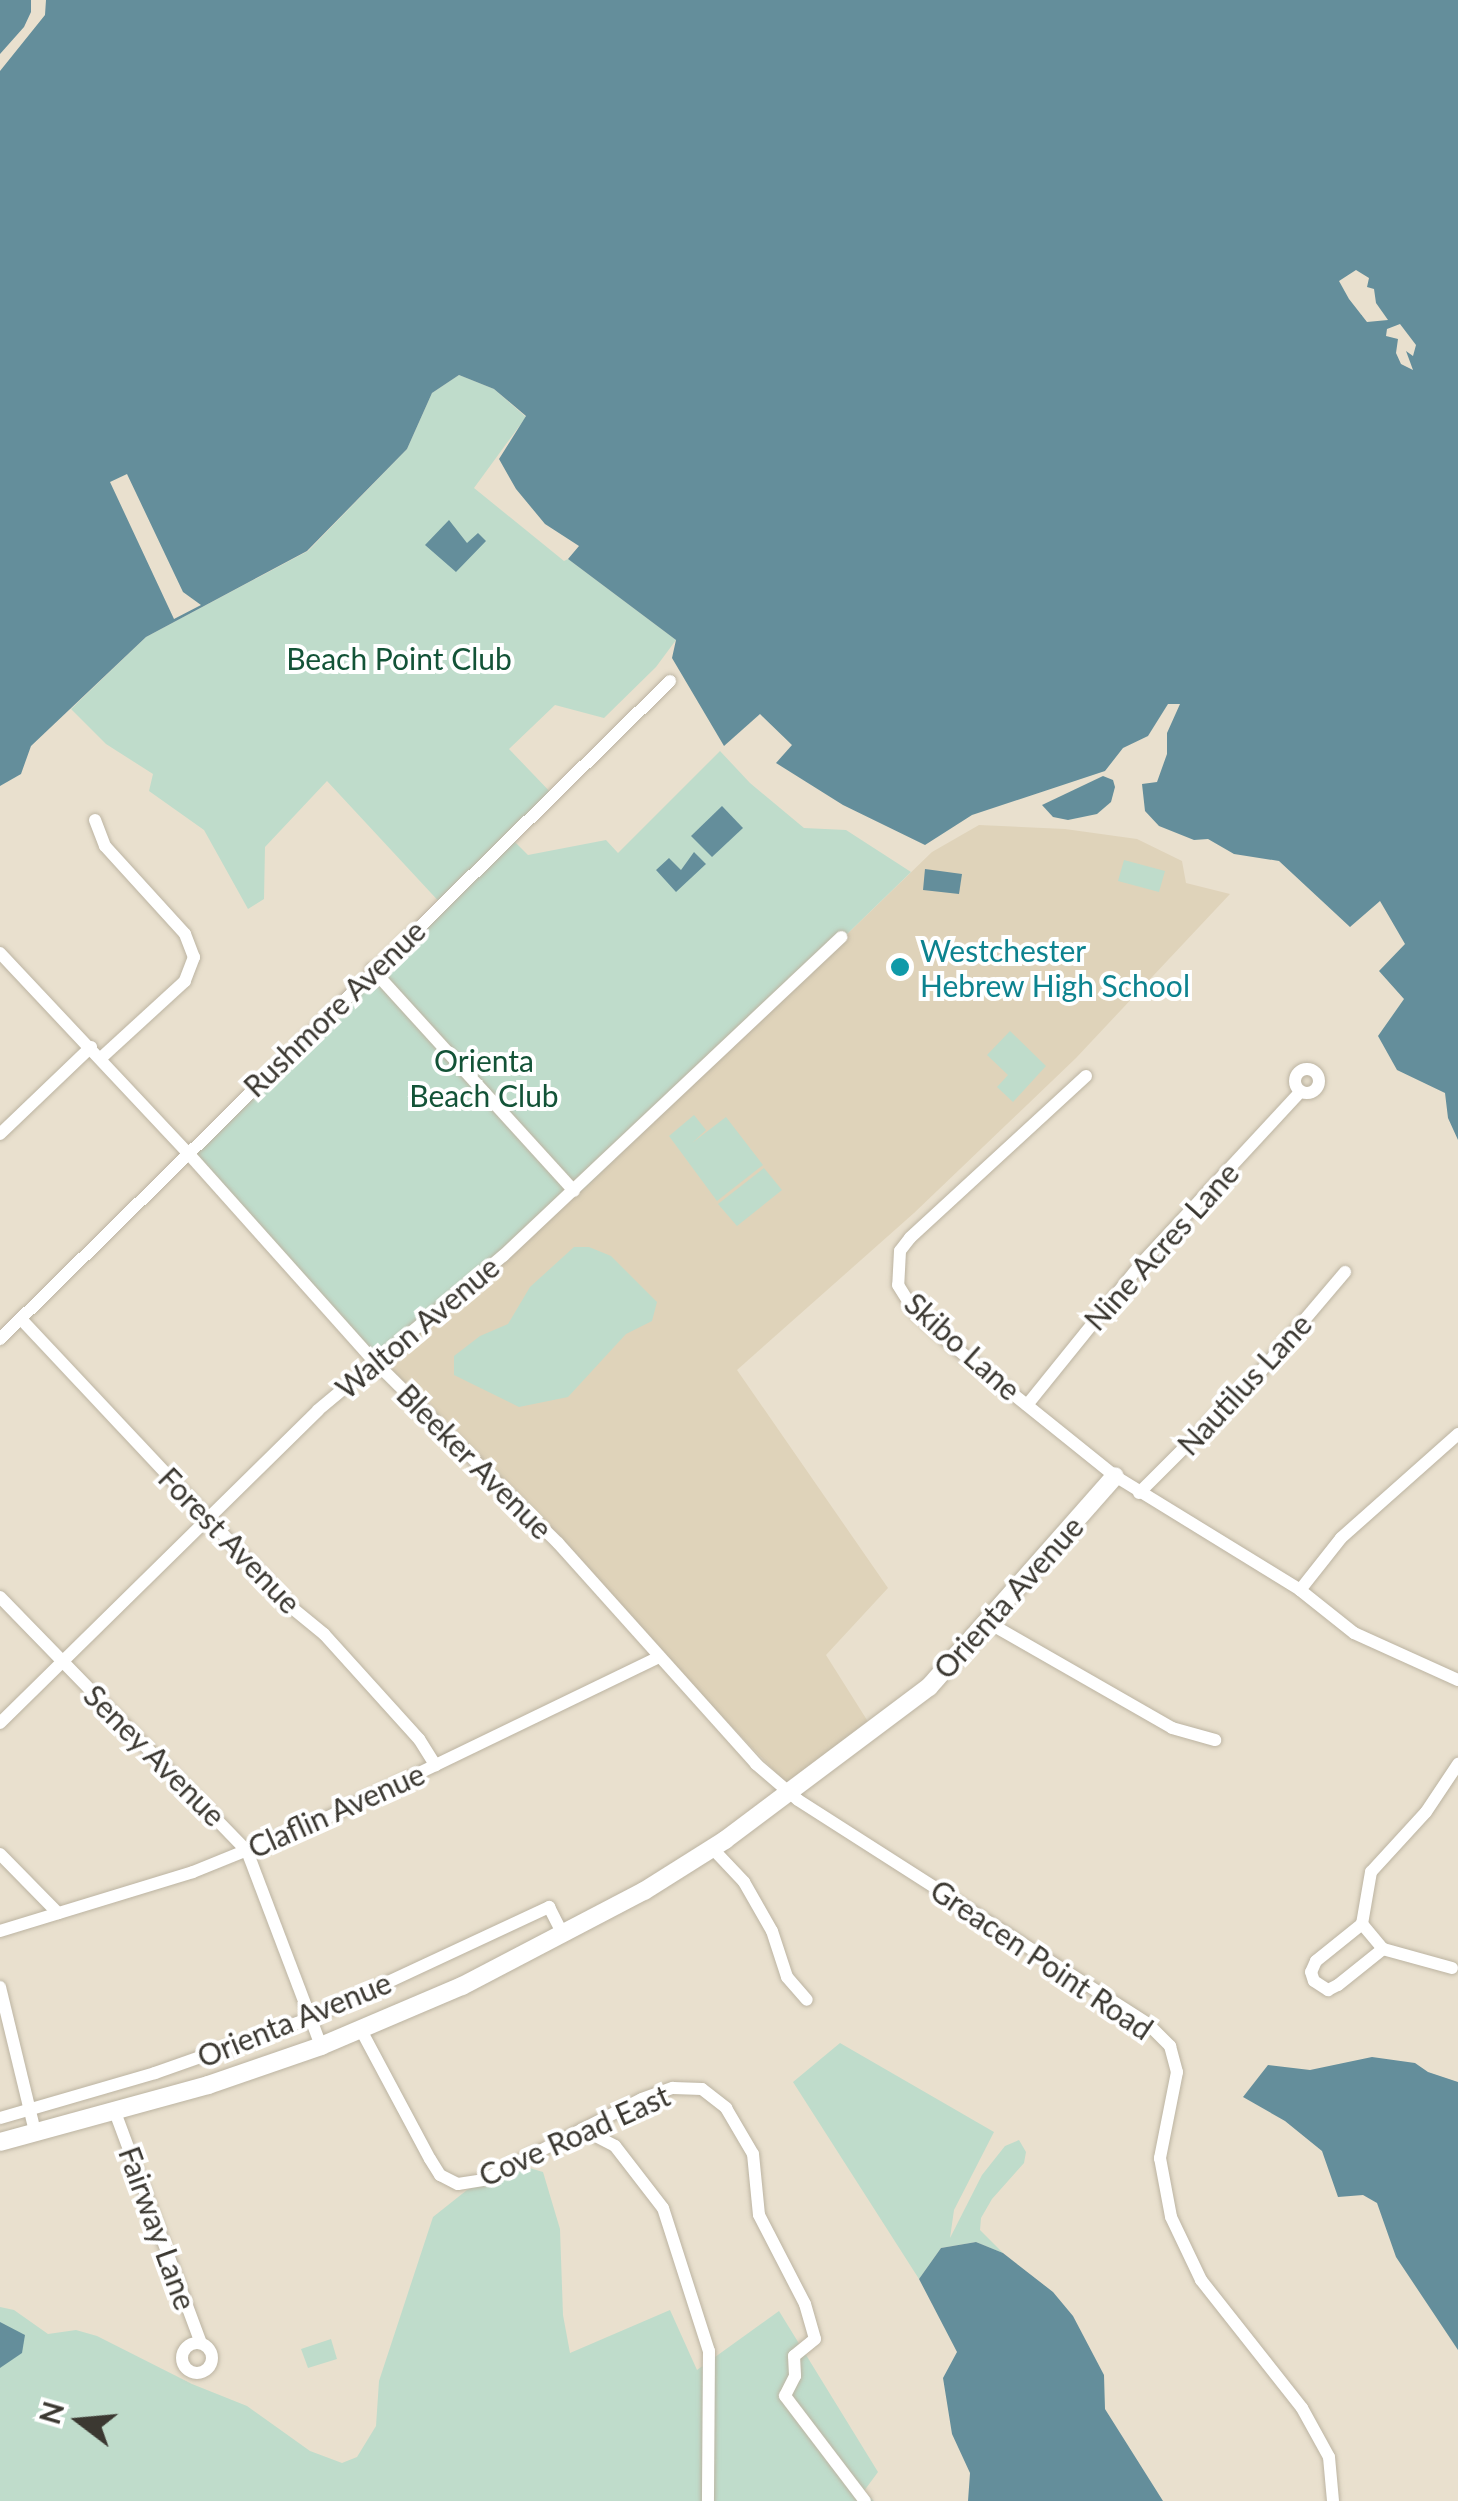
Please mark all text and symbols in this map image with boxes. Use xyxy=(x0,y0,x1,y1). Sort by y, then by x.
park label: Beach Point Club xyxy=(286,640,512,676)
street label: Rushmore Avenue xyxy=(235,912,433,1104)
place label: Westchester Hebrew High School xyxy=(920,932,1191,1002)
marker: Westchester Hebrew High School xyxy=(889,956,911,978)
park label: Orienta Beach Club xyxy=(409,1042,559,1112)
street label: Nine Acres Lane xyxy=(1076,1154,1246,1338)
street label: Walton Avenue xyxy=(328,1248,506,1406)
street label: Skibo Lane xyxy=(898,1285,1028,1407)
street label: Nautilus Lane xyxy=(1169,1306,1319,1462)
street label: Bleeker Avenue xyxy=(389,1375,561,1547)
street label: Forest Avenue xyxy=(151,1459,309,1621)
street label: Orienta Avenue xyxy=(925,1508,1091,1686)
street label: Seney Avenue xyxy=(76,1676,234,1834)
street label: Claflin Avenue xyxy=(242,1755,430,1865)
street label: Greacen Point Road xyxy=(924,1871,1160,2047)
street label: Orienta Avenue xyxy=(191,1964,397,2074)
street label: Cove Road East xyxy=(473,2077,675,2193)
street label: Fairway Lane xyxy=(112,2141,204,2315)
north arrow xyxy=(30,2371,130,2471)
text: N xyxy=(32,2398,70,2428)

